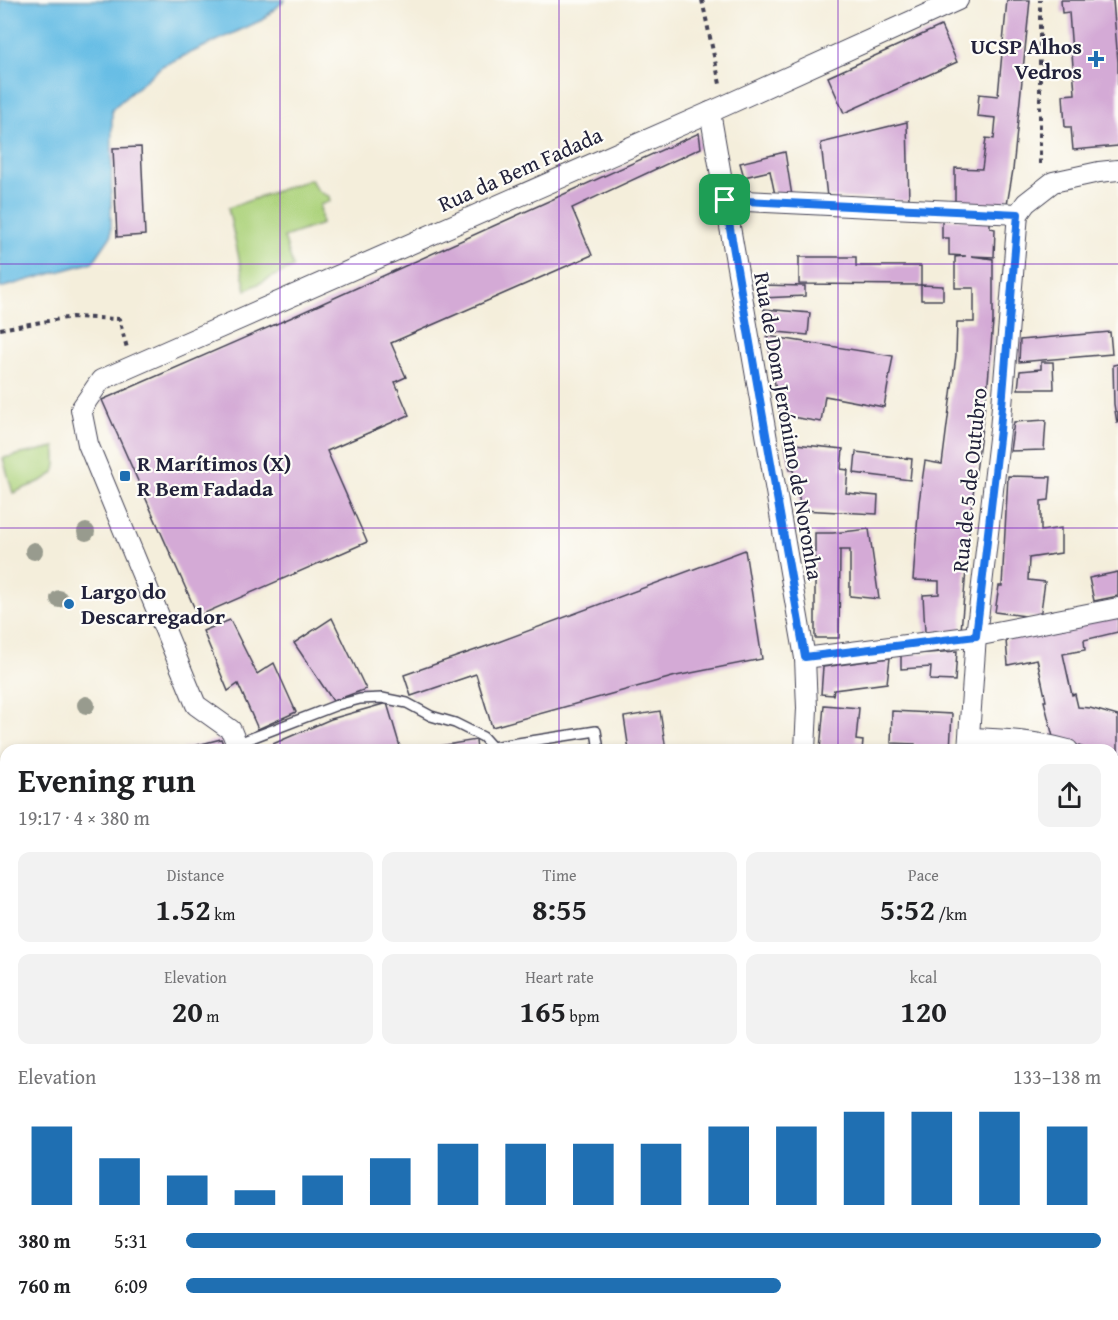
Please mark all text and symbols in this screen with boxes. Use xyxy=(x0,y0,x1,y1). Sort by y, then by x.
place label: UCSP Alhos Vedros xyxy=(971,30,1082,87)
marker: UCSP Alhos Vedros xyxy=(1087,50,1105,68)
street label: Rua da Bem Fadada xyxy=(433,118,608,220)
pin xyxy=(699,174,750,225)
icon: arrive xyxy=(708,183,741,216)
street label: Rua de Dom Jerónimo de Noronha xyxy=(746,270,832,583)
street label: Rua de 5 de Outubro xyxy=(943,386,995,574)
place label: R Marítimos (X) R Bem Fadada xyxy=(137,447,291,504)
marker: R Marítimos (X) R Bem Fadada xyxy=(118,469,132,483)
place label: Largo do Descarregador xyxy=(81,575,225,632)
marker: Largo do Descarregador xyxy=(62,597,76,611)
text: Evening run xyxy=(18,756,195,804)
button: share xyxy=(1038,764,1101,827)
text: 19:17 · 4 × 380 m xyxy=(18,803,150,832)
text: Distance xyxy=(167,863,224,887)
text: Time xyxy=(542,863,577,887)
text: Pace xyxy=(908,863,939,887)
text: 1.52 xyxy=(156,887,211,931)
text: 8:55 xyxy=(532,887,587,931)
text: 5:52 xyxy=(880,887,935,931)
text: km xyxy=(211,902,235,926)
text: /km xyxy=(935,902,967,926)
text: Elevation xyxy=(164,965,227,989)
text: Heart rate xyxy=(525,965,594,989)
text: kcal xyxy=(910,965,937,989)
text: 20 xyxy=(172,989,203,1033)
text: 165 xyxy=(519,989,566,1033)
text: 120 xyxy=(900,989,947,1033)
text: m xyxy=(203,1004,219,1028)
text: bpm xyxy=(566,1004,600,1028)
text: Elevation xyxy=(18,1062,96,1091)
text: 133–138 m xyxy=(1013,1062,1101,1091)
text: 380 m xyxy=(18,1226,71,1255)
text: 5:31 xyxy=(114,1226,148,1255)
text: 760 m xyxy=(18,1271,71,1300)
text: 6:09 xyxy=(114,1271,148,1300)

